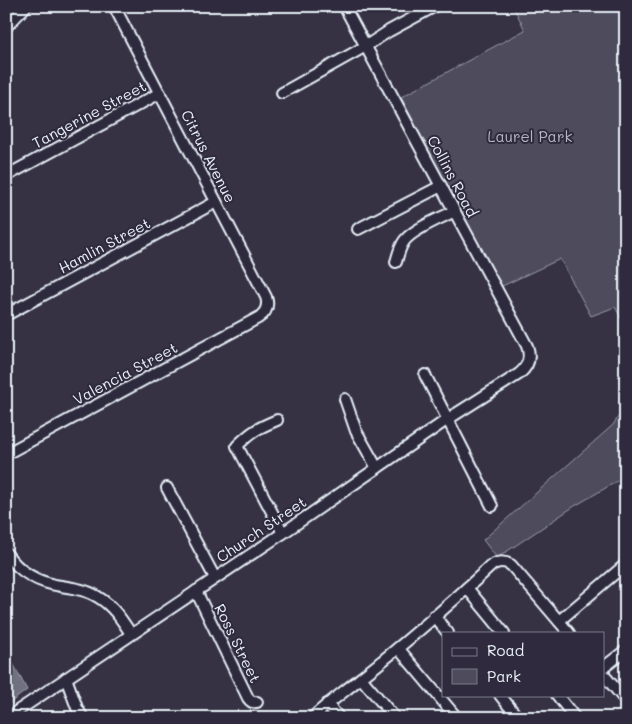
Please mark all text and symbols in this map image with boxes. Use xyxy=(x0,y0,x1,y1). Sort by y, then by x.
street label: Tangerine Street xyxy=(29,76,149,152)
street label: Citrus Avenue xyxy=(177,106,241,206)
park label: Laurel Park xyxy=(488,126,572,146)
street label: Collins Road xyxy=(423,132,483,220)
street label: Hamlin Street xyxy=(55,212,153,278)
street label: Valencia Street xyxy=(69,337,181,409)
street label: Church Street xyxy=(212,491,310,567)
street label: Ross Street xyxy=(210,600,266,686)
legend xyxy=(442,632,604,696)
text: Road xyxy=(487,640,524,660)
text: Park xyxy=(487,666,521,686)

